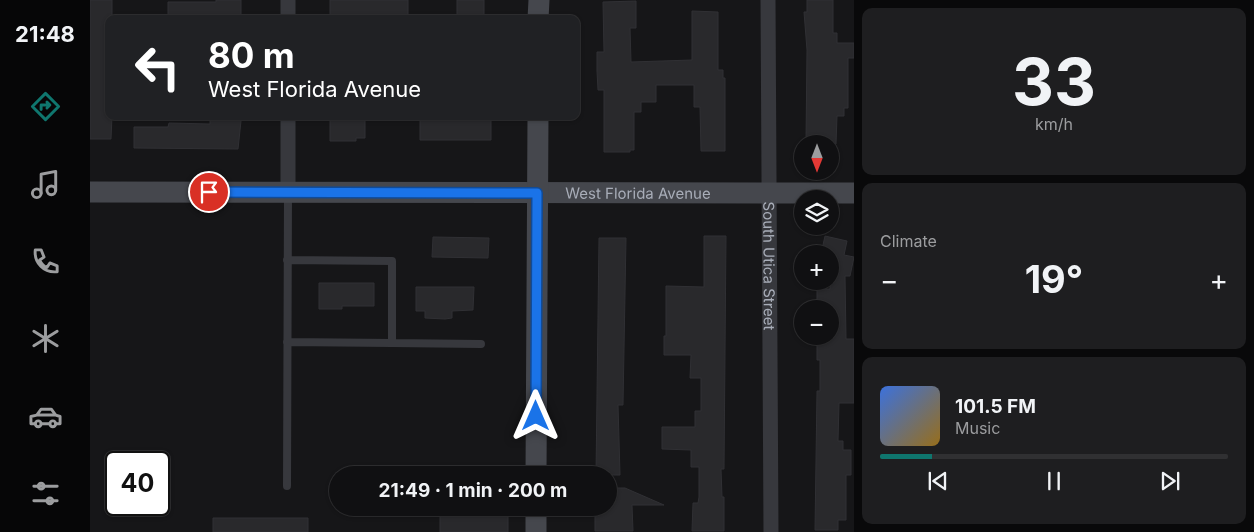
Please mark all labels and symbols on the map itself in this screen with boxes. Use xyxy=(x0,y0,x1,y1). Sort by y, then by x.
north arrow xyxy=(794,135,839,180)
pin xyxy=(188,171,230,213)
street label: West Florida Avenue xyxy=(565,183,711,202)
street label: South Utica Street xyxy=(760,201,779,331)
position arrow xyxy=(509,389,561,441)
speed limit sign: 40 xyxy=(105,451,170,516)

